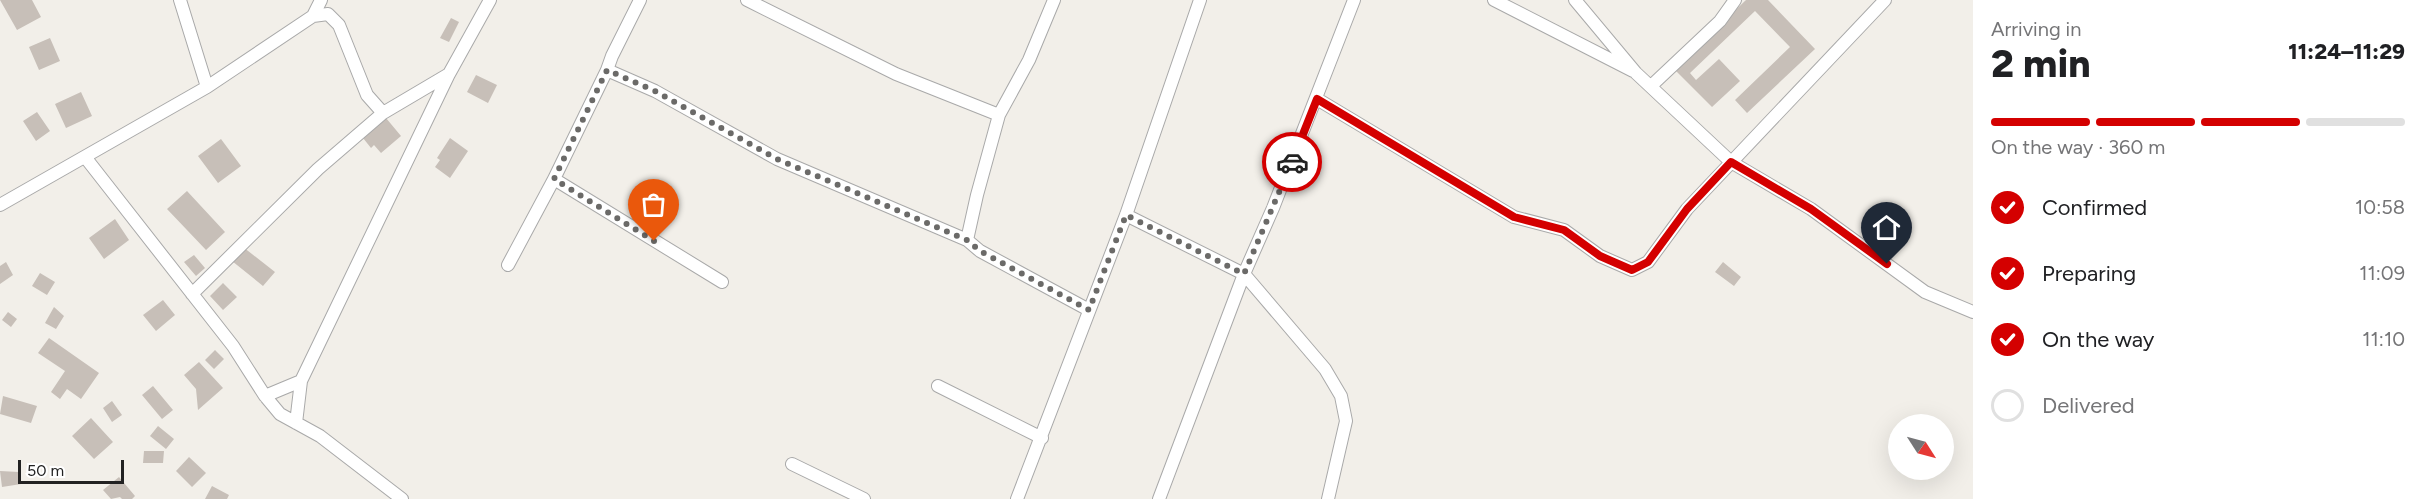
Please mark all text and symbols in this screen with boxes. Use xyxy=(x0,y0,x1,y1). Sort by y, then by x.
text: Arriving in xyxy=(1991,17,2081,41)
text: 11:24–11:29 xyxy=(2288,38,2405,65)
text: 2 min xyxy=(1991,40,2091,87)
courier xyxy=(1262,132,1322,192)
text: On the way · 360 m xyxy=(1991,135,2165,159)
icon: car xyxy=(1276,146,1309,179)
pin xyxy=(628,179,679,241)
icon: bag xyxy=(637,188,670,221)
icon: check xyxy=(1991,191,2024,224)
text: Confirmed xyxy=(2042,194,2147,221)
text: 10:58 xyxy=(2355,195,2405,219)
pin xyxy=(1861,202,1912,264)
icon: home xyxy=(1870,211,1903,244)
icon: check xyxy=(1991,257,2024,290)
text: Preparing xyxy=(2042,260,2136,287)
text: 11:09 xyxy=(2359,261,2405,285)
icon: check xyxy=(1991,323,2024,356)
text: On the way xyxy=(2042,326,2154,353)
text: 11:10 xyxy=(2362,327,2405,351)
text: Delivered xyxy=(2042,392,2135,419)
north arrow xyxy=(1888,414,1954,480)
map controls xyxy=(1888,414,1954,480)
scale bar xyxy=(18,457,124,484)
text: 50 m xyxy=(27,461,64,480)

